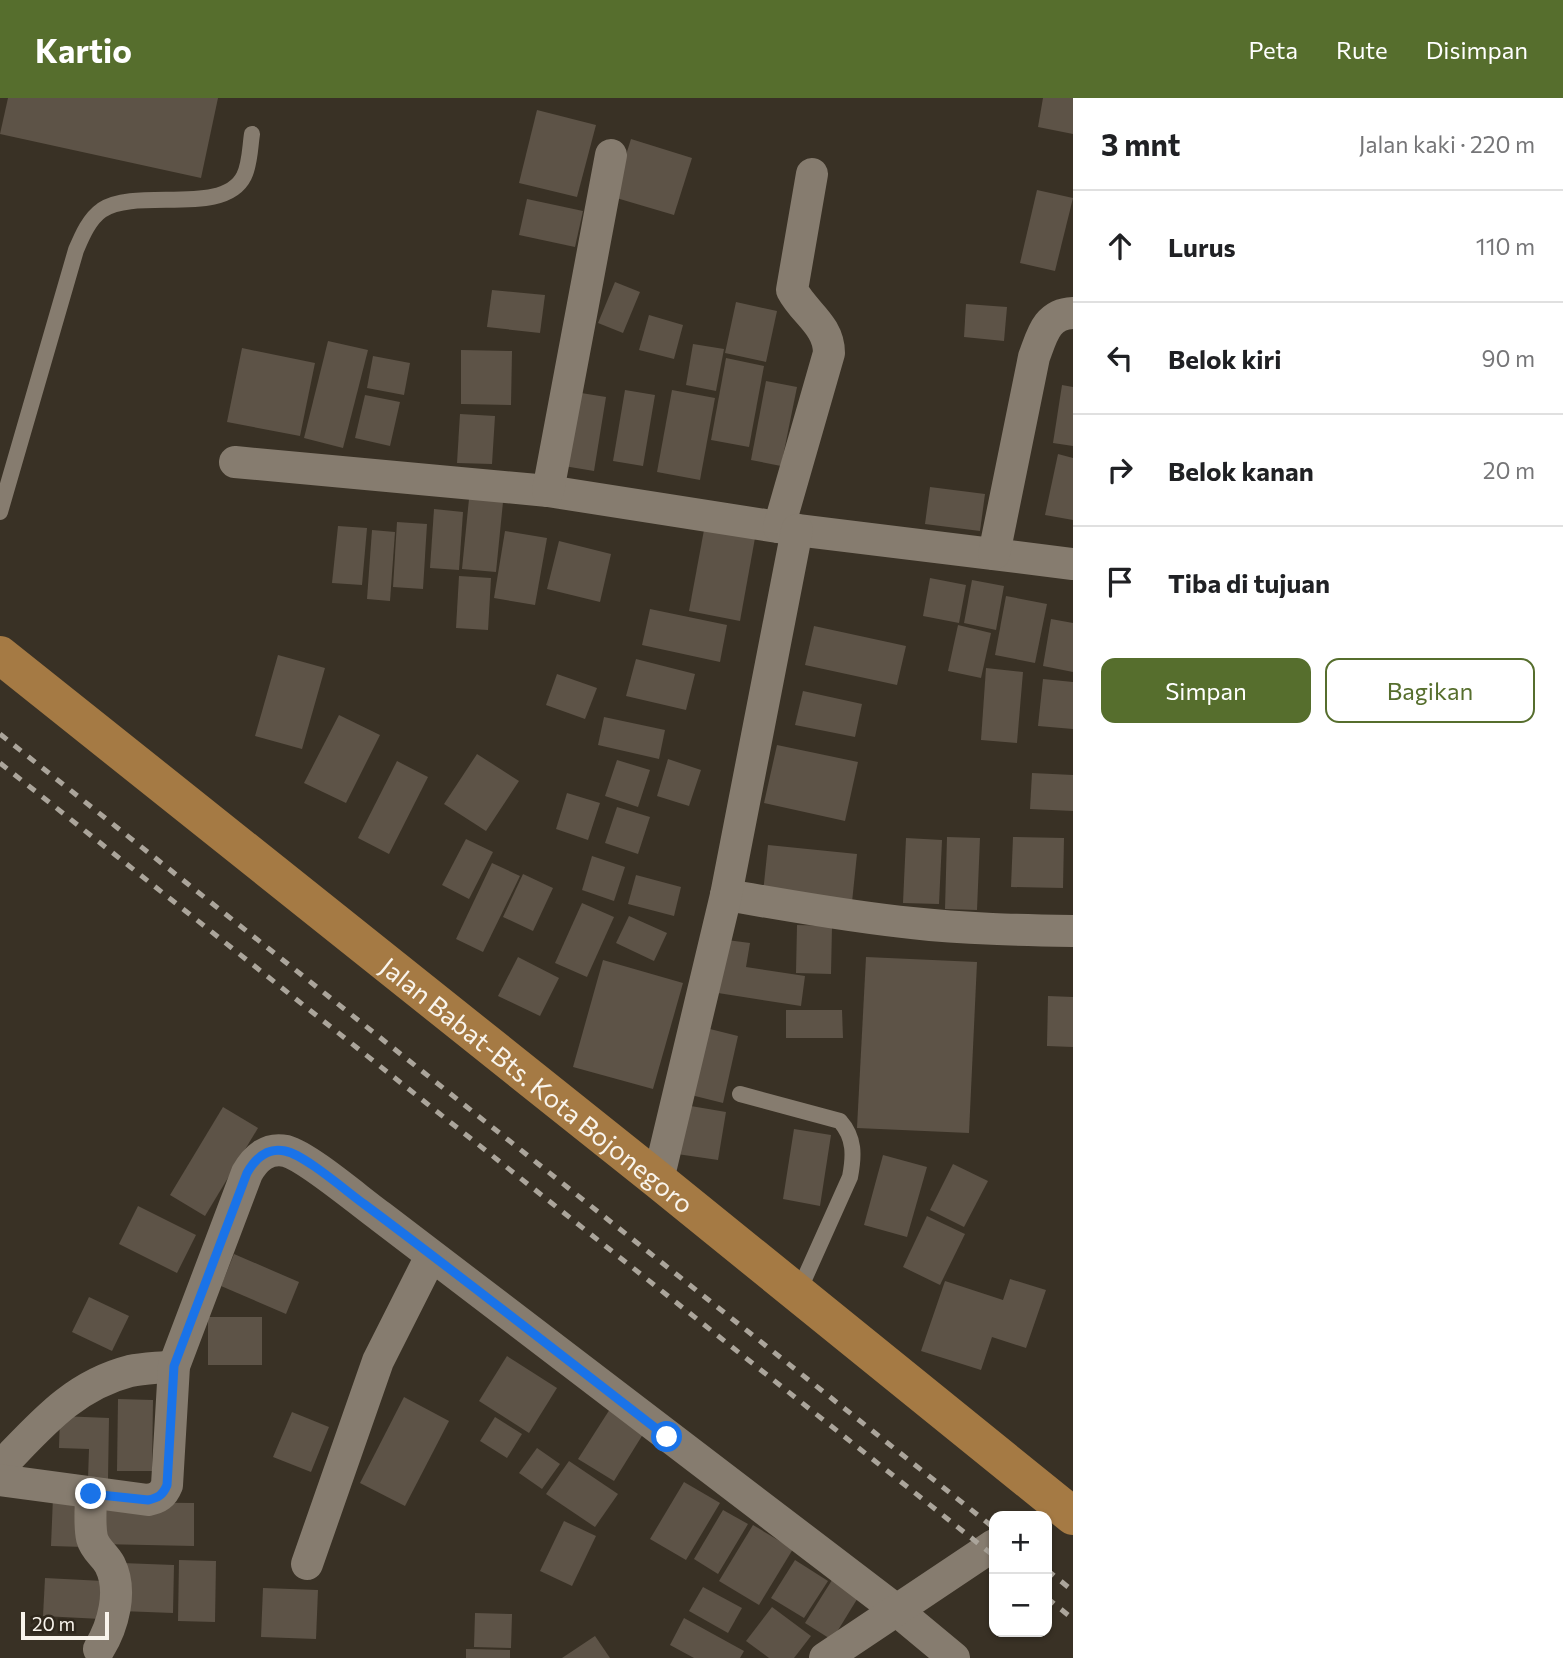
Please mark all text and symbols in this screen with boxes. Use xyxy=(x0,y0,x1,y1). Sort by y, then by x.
text: Kartio xyxy=(35,29,132,70)
text: Peta xyxy=(1248,35,1298,64)
text: Rute xyxy=(1336,35,1388,64)
text: Disimpan xyxy=(1426,35,1528,64)
text: 3 mnt xyxy=(1101,125,1180,162)
text: Jalan kaki · 220 m xyxy=(1359,130,1535,158)
icon: ahead xyxy=(1101,227,1139,265)
text: Lurus xyxy=(1168,231,1236,262)
text: 110 m xyxy=(1476,232,1535,260)
icon: left xyxy=(1101,339,1139,377)
text: Belok kiri xyxy=(1168,343,1282,374)
text: 90 m xyxy=(1482,344,1535,372)
icon: right xyxy=(1101,451,1139,489)
text: Belok kanan xyxy=(1168,455,1314,486)
text: 20 m xyxy=(1483,456,1535,484)
icon: arrive xyxy=(1101,563,1139,601)
text: Tiba di tujuan xyxy=(1168,567,1330,598)
button: Simpan xyxy=(1101,658,1311,723)
button: Bagikan xyxy=(1325,658,1535,723)
street label: Jalan Babat-Bts. Kota Bojonegoro xyxy=(375,950,701,1219)
route start xyxy=(651,1421,682,1452)
route end xyxy=(75,1478,106,1509)
map controls xyxy=(989,1511,1052,1637)
button: + xyxy=(989,1511,1052,1574)
button: − xyxy=(989,1574,1052,1637)
scale bar xyxy=(21,1609,108,1641)
text: 20 m xyxy=(32,1612,75,1635)

